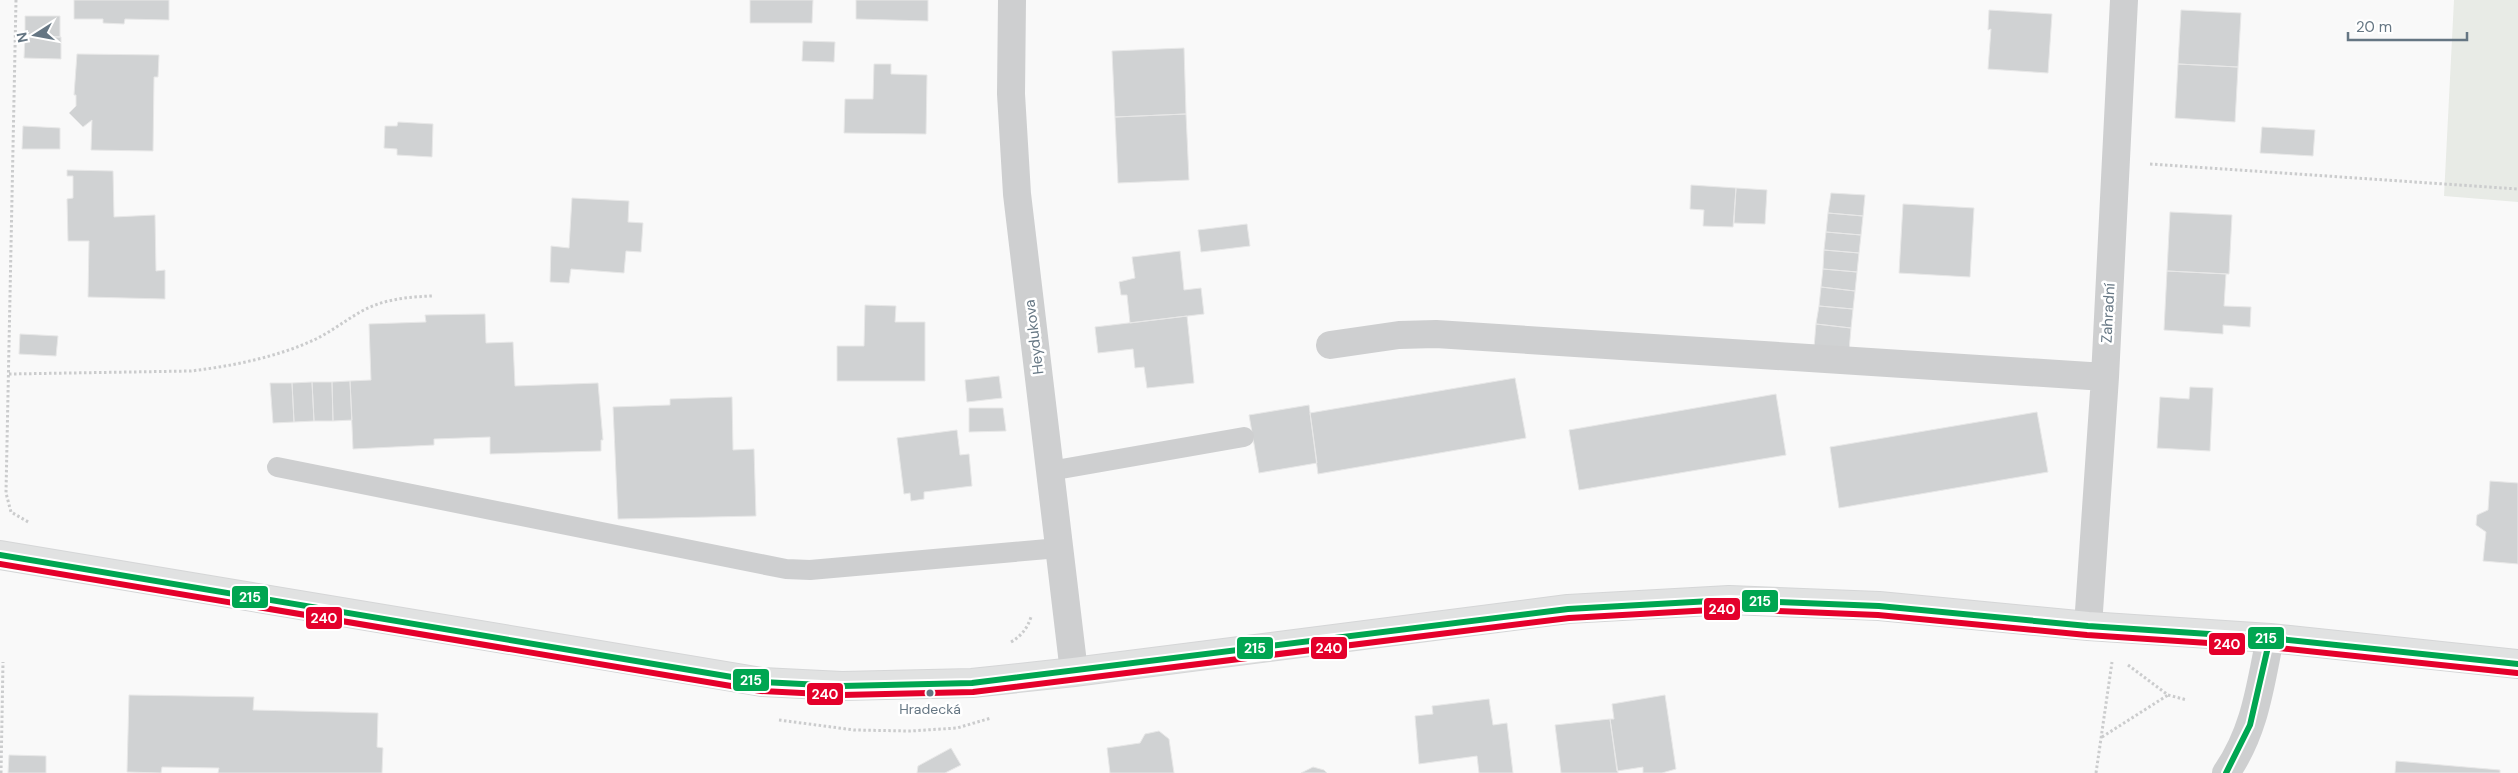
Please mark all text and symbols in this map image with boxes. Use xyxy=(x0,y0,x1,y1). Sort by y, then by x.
north arrow xyxy=(10,10,60,60)
scale bar xyxy=(2348,10,2467,42)
text: 20 m xyxy=(2356,17,2392,37)
text: N xyxy=(12,31,32,44)
street label: Zahradní xyxy=(2096,282,2120,343)
street label: Heydukova xyxy=(1019,298,1049,376)
line badge: 215 xyxy=(231,585,269,609)
text: 215 xyxy=(239,588,261,606)
line badge: 215 xyxy=(1741,589,1779,613)
text: 215 xyxy=(1749,592,1771,610)
line badge: 240 xyxy=(1703,597,1741,621)
text: 240 xyxy=(1709,600,1736,618)
line badge: 240 xyxy=(305,606,343,630)
text: 240 xyxy=(311,609,338,627)
line badge: 215 xyxy=(2247,626,2285,650)
text: 215 xyxy=(2255,629,2277,647)
line badge: 240 xyxy=(2208,632,2246,656)
text: 240 xyxy=(2214,635,2241,653)
line badge: 215 xyxy=(1236,636,1274,660)
line badge: 240 xyxy=(1310,636,1348,660)
text: 215 xyxy=(1244,639,1266,657)
text: 240 xyxy=(1316,639,1343,657)
line badge: 215 xyxy=(732,668,770,692)
text: 215 xyxy=(740,671,762,689)
line badge: 240 xyxy=(806,682,844,706)
text: 240 xyxy=(812,685,839,703)
marker: Hradecká xyxy=(925,688,935,698)
place label: Hradecká xyxy=(899,700,961,718)

